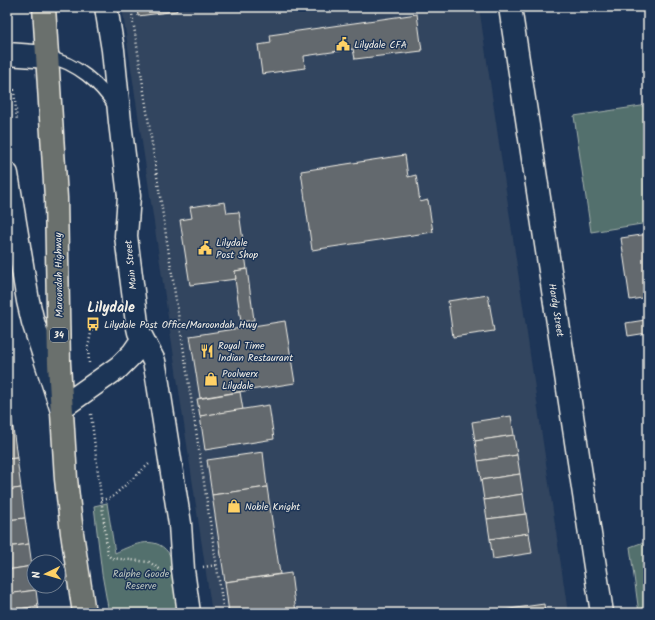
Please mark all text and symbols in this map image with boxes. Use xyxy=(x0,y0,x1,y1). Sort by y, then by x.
public building icon: Lilydale CFA xyxy=(335,36,351,52)
place label: Lilydale CFA xyxy=(354,37,407,53)
street label: Maroondah Highway xyxy=(50,232,68,317)
place label: Lilydale Post Shop xyxy=(216,235,258,263)
street label: Main Street xyxy=(120,239,142,290)
public building icon: Lilydale Post Shop xyxy=(197,240,213,256)
street label: Hardy Street xyxy=(544,282,568,338)
district label: Lilydale xyxy=(87,297,135,319)
bus stop icon: Lilydale Post Office/Maroondah Hwy xyxy=(85,316,101,332)
place label: Lilydale Post Office/Maroondah Hwy xyxy=(104,317,257,333)
road number: 34 xyxy=(50,328,68,342)
place label: Royal Time Indian Restaurant xyxy=(218,338,293,366)
restaurant icon: Royal Time Indian Restaurant xyxy=(199,343,215,359)
place label: Poolwerx Lilydale xyxy=(222,366,258,394)
shop icon: Poolwerx Lilydale xyxy=(203,371,219,387)
shop icon: Noble Knight xyxy=(226,498,242,514)
place label: Noble Knight xyxy=(245,499,300,515)
north arrow xyxy=(26,554,66,594)
park label: Ralphe Goode Reserve xyxy=(113,566,170,594)
text: N xyxy=(28,570,46,579)

